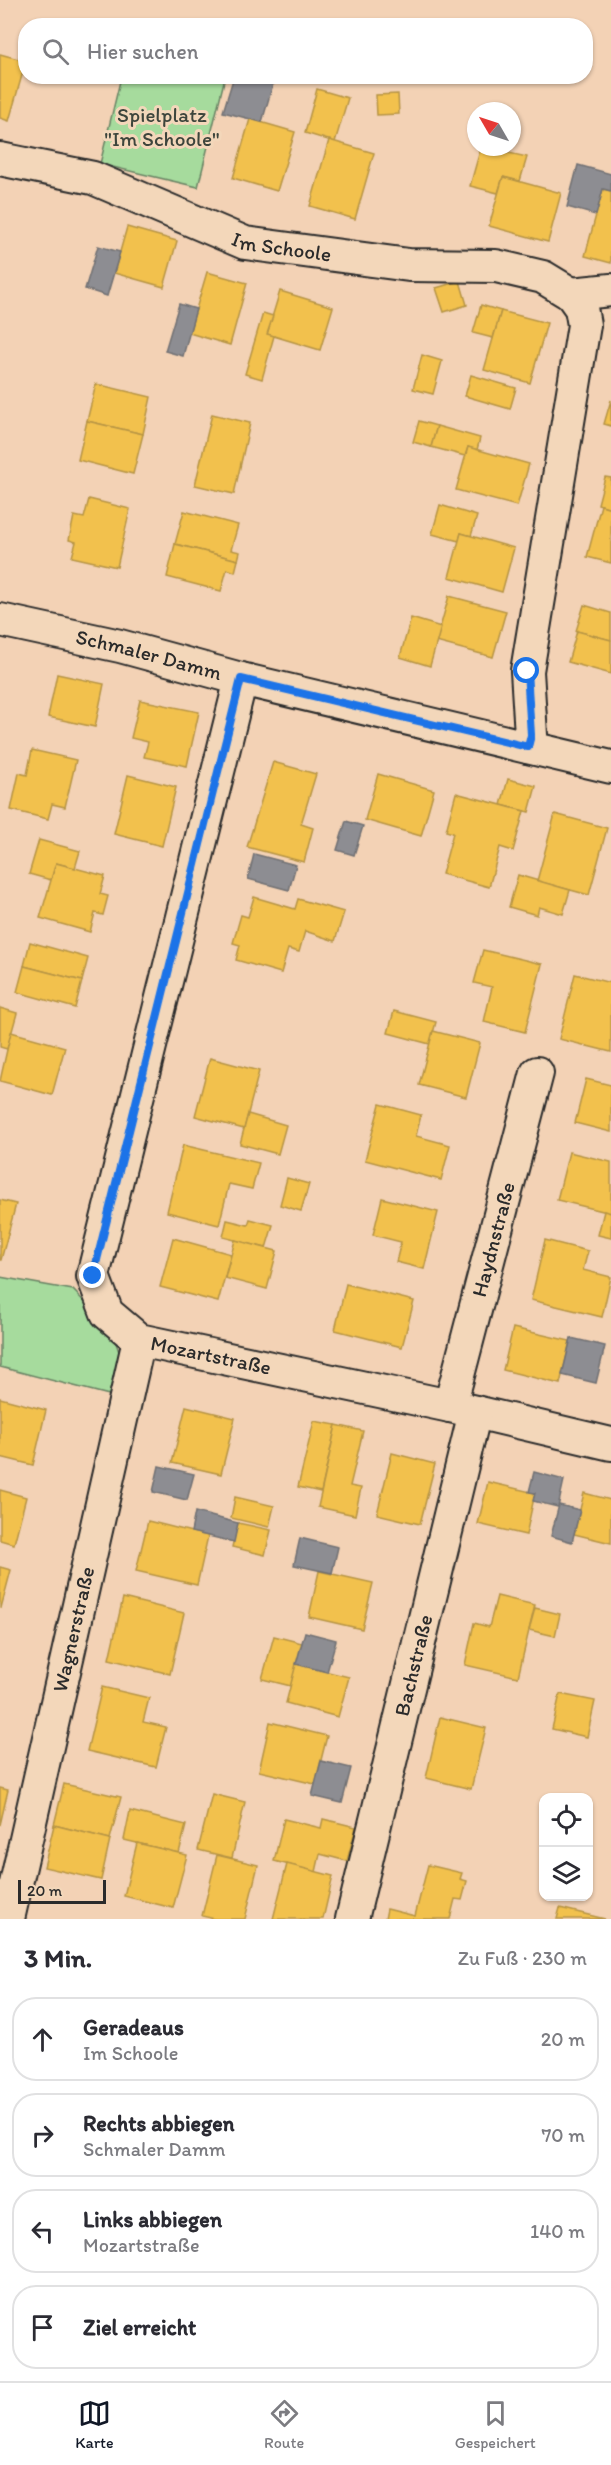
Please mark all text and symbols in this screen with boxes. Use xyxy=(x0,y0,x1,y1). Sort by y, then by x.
search box xyxy=(18,18,593,84)
icon: search xyxy=(39,35,72,68)
text: Hier suchen xyxy=(87,38,198,65)
park label: Spielplatz "Im Schoole" xyxy=(104,102,220,151)
north arrow xyxy=(467,102,521,156)
street label: Im Schoole xyxy=(228,226,333,266)
street label: Schmaler Damm xyxy=(74,624,225,685)
route start xyxy=(513,657,539,683)
street label: Haydnstraße xyxy=(466,1179,520,1300)
route end xyxy=(79,1262,105,1288)
street label: Mozartstraße xyxy=(149,1330,273,1380)
street label: Wagnerstraße xyxy=(47,1564,99,1694)
street label: Bachstraße xyxy=(389,1612,437,1719)
map controls xyxy=(539,1793,593,1901)
button: locate xyxy=(539,1793,593,1847)
button: layers xyxy=(539,1847,593,1901)
scale bar xyxy=(18,1877,106,1904)
text: 20 m xyxy=(27,1881,62,1900)
text: 3 Min. xyxy=(24,1942,92,1974)
text: Zu Fuß · 230 m xyxy=(458,1946,587,1970)
text: Geradeaus xyxy=(83,2014,184,2041)
icon: ahead xyxy=(26,2023,59,2056)
text: 20 m xyxy=(541,2027,585,2051)
text: Im Schoole xyxy=(83,2041,178,2065)
text: Rechts abbiegen xyxy=(83,2110,235,2137)
icon: right xyxy=(26,2119,59,2152)
text: 70 m xyxy=(541,2123,585,2147)
text: Schmaler Damm xyxy=(83,2137,226,2161)
text: Links abbiegen xyxy=(83,2206,222,2233)
icon: left xyxy=(26,2215,59,2248)
text: 140 m xyxy=(530,2219,585,2243)
text: Mozartstraße xyxy=(83,2233,199,2257)
icon: arrive xyxy=(26,2311,59,2344)
text: Ziel erreicht xyxy=(83,2314,196,2341)
tab: Karte xyxy=(75,2397,114,2452)
tab: Route xyxy=(264,2397,304,2452)
tab: Gespeichert xyxy=(455,2397,536,2452)

